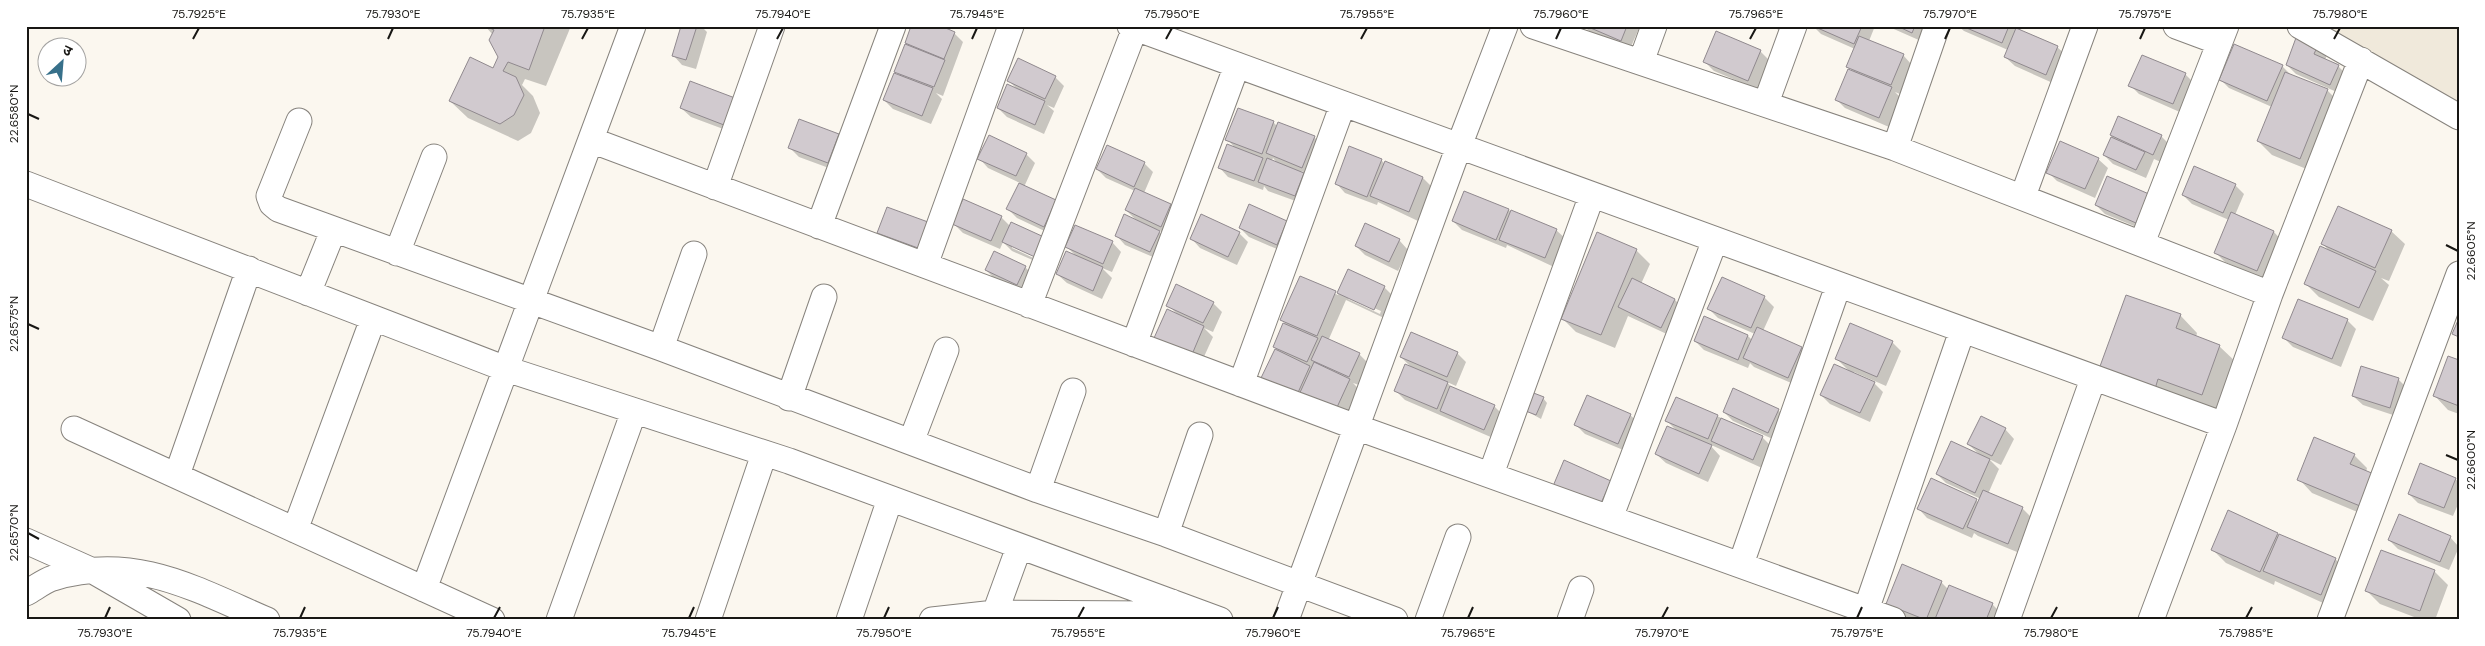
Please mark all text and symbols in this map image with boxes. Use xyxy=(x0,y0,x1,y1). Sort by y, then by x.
text: 75.7925°E xyxy=(172,6,226,22)
text: 75.7930°E xyxy=(365,6,421,22)
text: 75.7935°E xyxy=(561,6,615,22)
text: 75.7940°E xyxy=(755,6,811,22)
text: 75.7945°E xyxy=(950,6,1004,22)
text: 75.7950°E xyxy=(1144,6,1200,22)
text: 75.7955°E xyxy=(1340,6,1394,22)
text: 75.7960°E xyxy=(1533,6,1589,22)
text: 75.7965°E xyxy=(1729,6,1783,22)
text: 75.7970°E xyxy=(1923,6,1977,22)
text: 75.7975°E xyxy=(2119,6,2172,22)
text: 75.7980°E xyxy=(2312,6,2368,22)
north arrow xyxy=(38,38,88,88)
text: उ xyxy=(60,40,76,61)
text: 22.6580°N xyxy=(6,85,22,143)
text: 22.6605°N xyxy=(2463,222,2479,280)
text: 22.6575°N xyxy=(6,296,22,352)
text: 22.6600°N xyxy=(2463,430,2479,490)
text: 22.6570°N xyxy=(6,504,22,562)
text: 75.7930°E xyxy=(77,625,133,641)
text: 75.7935°E xyxy=(273,625,327,641)
text: 75.7940°E xyxy=(466,625,522,641)
text: 75.7945°E xyxy=(662,625,716,641)
text: 75.7950°E xyxy=(856,625,912,641)
text: 75.7955°E xyxy=(1051,625,1105,641)
text: 75.7960°E xyxy=(1245,625,1301,641)
text: 75.7965°E xyxy=(1441,625,1495,641)
text: 75.7970°E xyxy=(1635,625,1689,641)
text: 75.7975°E xyxy=(1831,625,1884,641)
text: 75.7980°E xyxy=(2023,625,2079,641)
text: 75.7985°E xyxy=(2219,625,2273,641)

